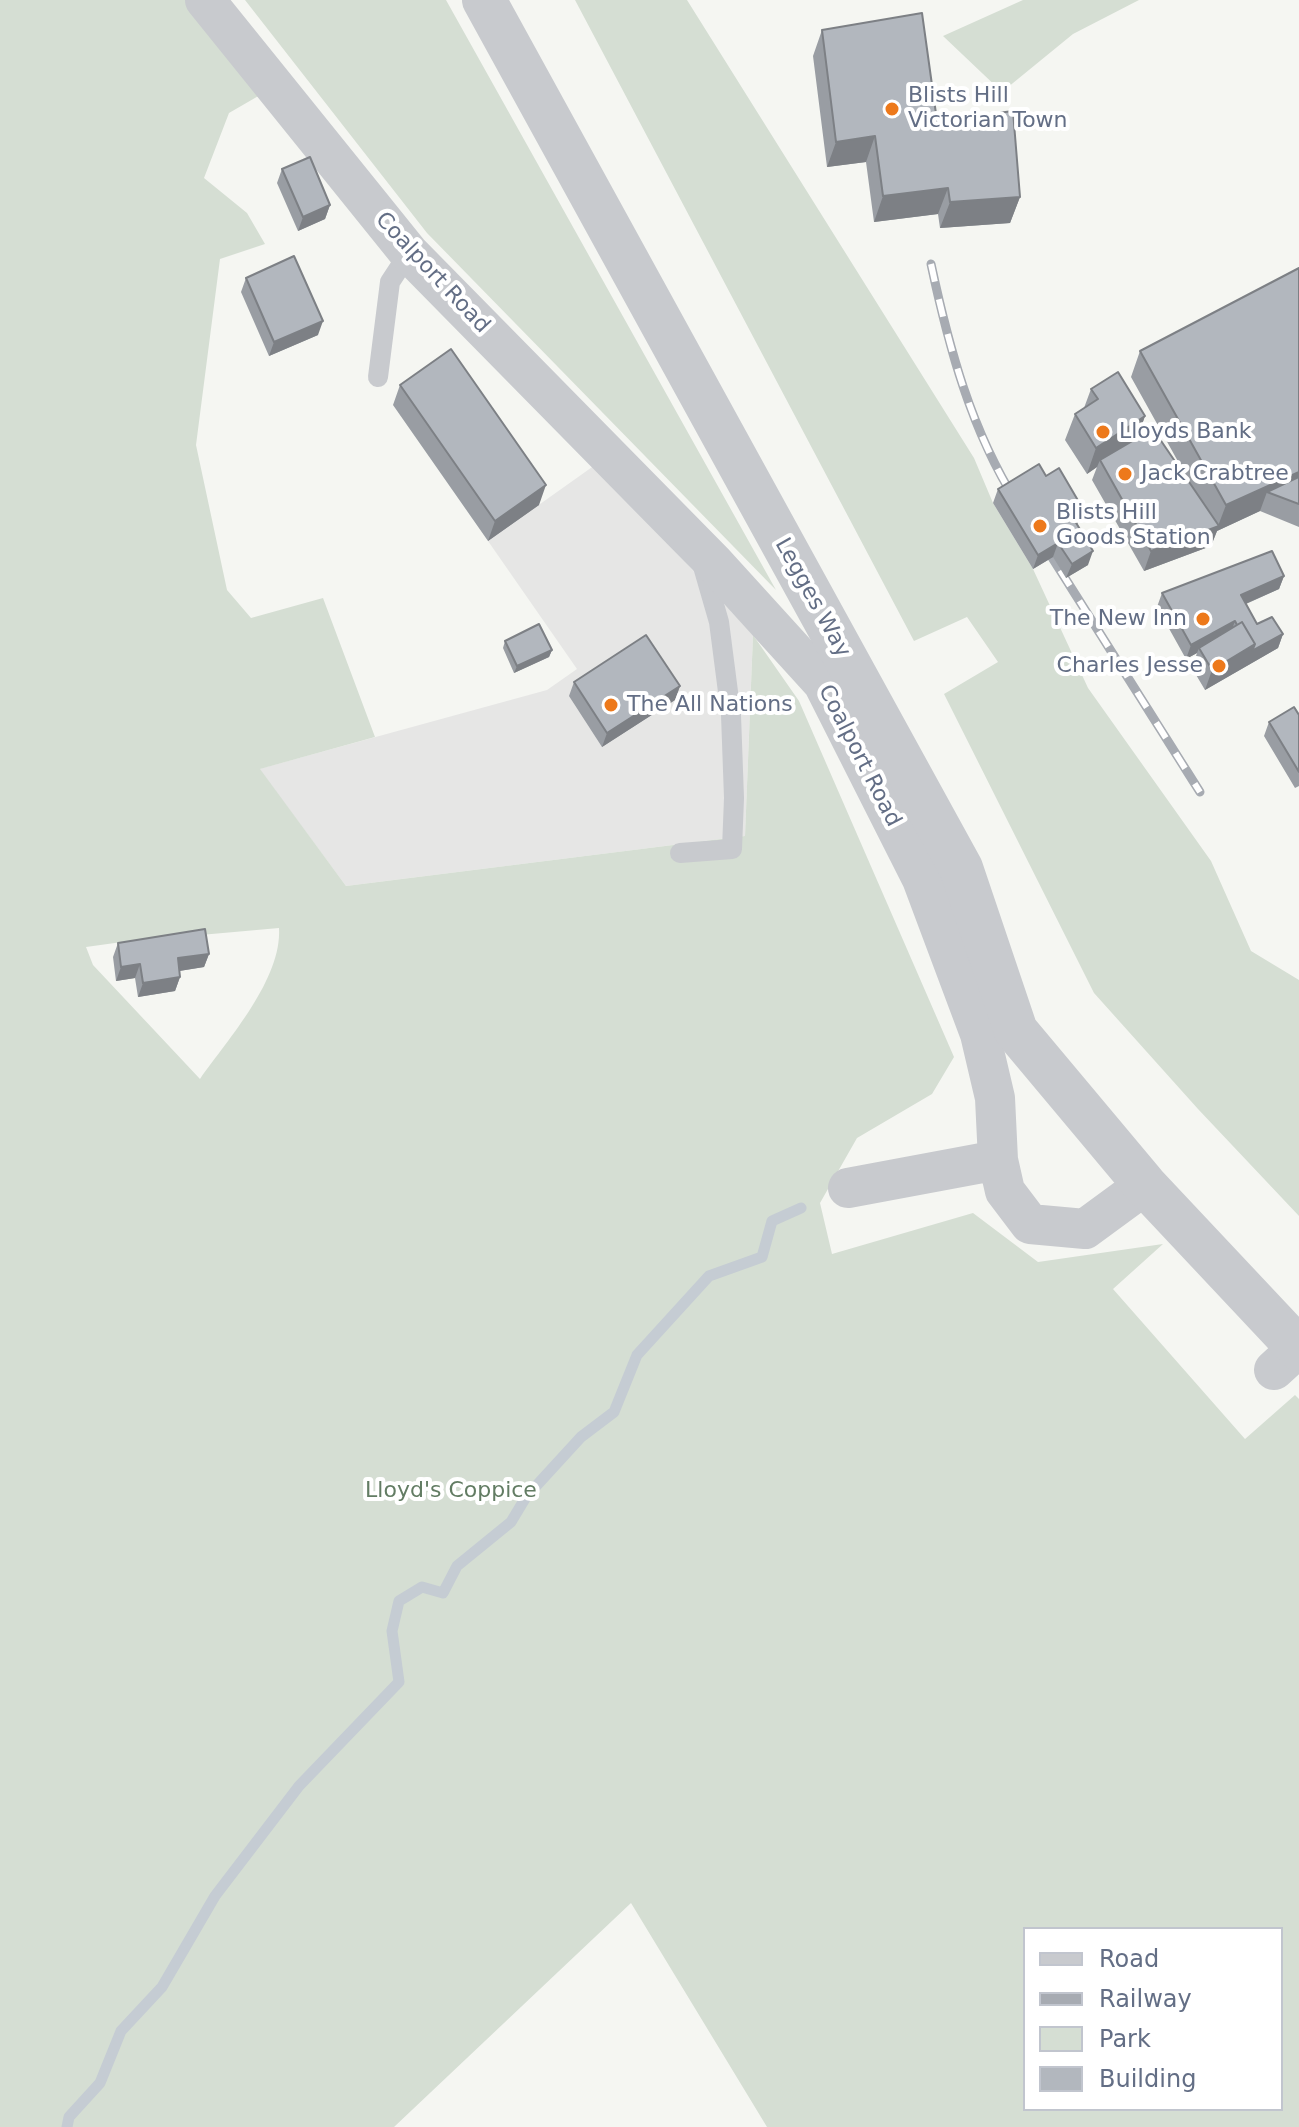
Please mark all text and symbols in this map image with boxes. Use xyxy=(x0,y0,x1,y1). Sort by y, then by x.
place label: Blists Hill Victorian Town xyxy=(908,83,1068,134)
marker: Blists Hill Victorian Town xyxy=(883,100,901,118)
street label: Coalport Road xyxy=(369,207,495,339)
place label: Lloyds Bank xyxy=(1119,419,1252,445)
marker: Lloyds Bank xyxy=(1094,423,1112,441)
place label: Jack Crabtree xyxy=(1141,461,1289,487)
marker: Jack Crabtree xyxy=(1116,465,1134,483)
place label: Blists Hill Goods Station xyxy=(1056,500,1211,552)
marker: Blists Hill Goods Station xyxy=(1031,517,1049,535)
street label: Legges Way xyxy=(768,534,856,662)
place label: The New Inn xyxy=(1050,606,1187,632)
marker: The New Inn xyxy=(1194,610,1212,628)
place label: Charles Jesse xyxy=(1057,653,1203,679)
marker: Charles Jesse xyxy=(1210,657,1228,675)
street label: Coalport Road xyxy=(812,681,906,831)
place label: The All Nations xyxy=(627,692,793,718)
marker: The All Nations xyxy=(602,696,620,714)
park label: Lloyd's Coppice xyxy=(365,1478,537,1504)
legend xyxy=(1023,1927,1283,2111)
text: Road xyxy=(1099,1945,1159,1973)
text: Railway xyxy=(1099,1985,1192,2013)
text: Park xyxy=(1099,2025,1151,2053)
text: Building xyxy=(1099,2065,1196,2093)

